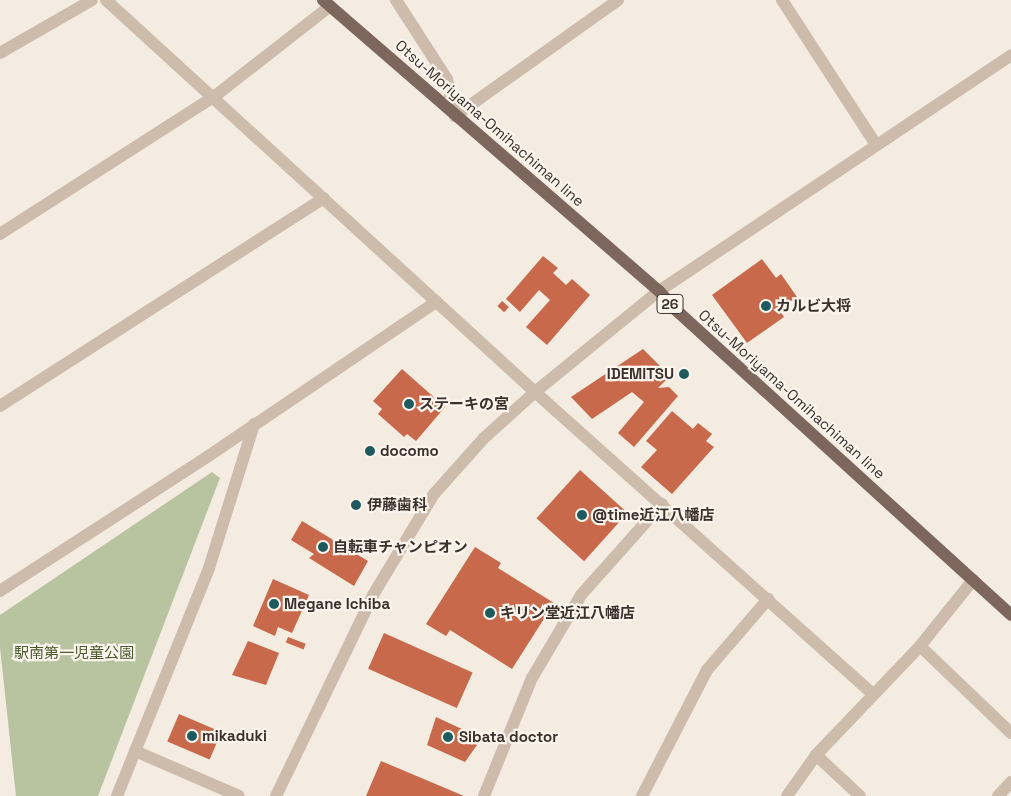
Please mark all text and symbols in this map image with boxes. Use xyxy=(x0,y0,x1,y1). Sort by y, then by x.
street label: Otsu-Moriyama-Omihachiman line xyxy=(392,36,588,210)
road number: 26 xyxy=(656,292,684,316)
place label: カルビ大将 xyxy=(776,297,851,315)
marker: カルビ大将 xyxy=(760,300,772,312)
street label: Otsu-Moriyama-Omihachiman line xyxy=(695,306,889,482)
place label: IDEMITSU xyxy=(607,365,674,383)
marker: IDEMITSU xyxy=(678,368,690,380)
place label: ステーキの宮 xyxy=(419,395,509,413)
marker: ステーキの宮 xyxy=(403,398,415,410)
place label: docomo xyxy=(380,442,439,460)
marker: docomo xyxy=(364,445,376,457)
place label: 伊藤歯科 xyxy=(367,496,427,514)
marker: 伊藤歯科 xyxy=(349,498,363,512)
place label: @time近江八幡店 xyxy=(592,506,715,524)
marker: @time近江八幡店 xyxy=(576,509,588,521)
place label: 自転車チャンピオン xyxy=(333,538,468,556)
marker: 自転車チャンピオン xyxy=(317,541,329,553)
place label: Megane Ichiba xyxy=(284,595,390,613)
marker: Megane Ichiba xyxy=(268,598,280,610)
place label: キリン堂近江八幡店 xyxy=(500,604,635,622)
marker: キリン堂近江八幡店 xyxy=(484,607,496,619)
park label: 駅南第一児童公園 xyxy=(14,644,134,662)
place label: mikaduki xyxy=(202,727,267,745)
place label: Sibata doctor xyxy=(459,728,558,746)
marker: mikaduki xyxy=(186,730,198,742)
marker: Sibata doctor xyxy=(441,730,455,744)

